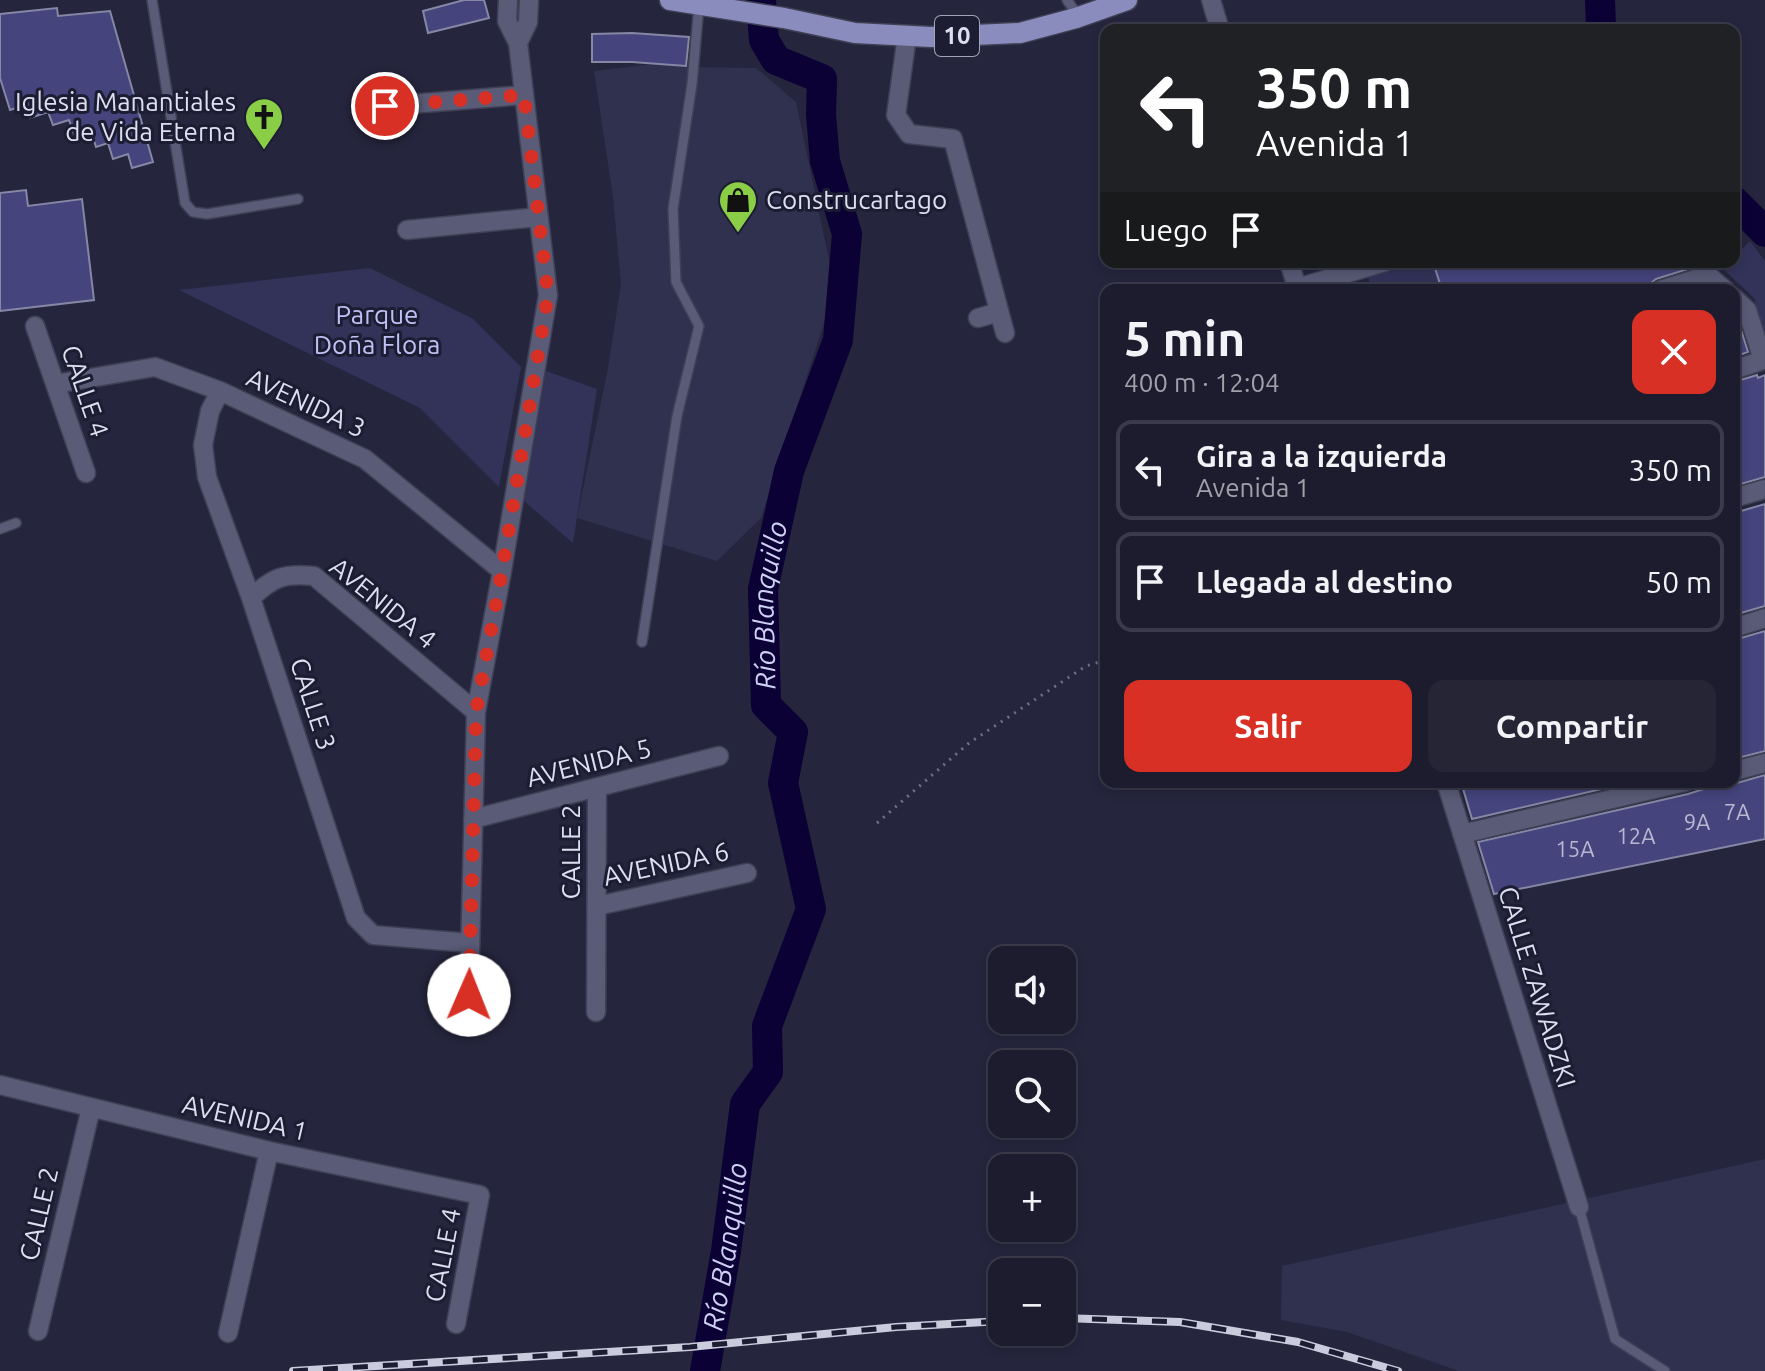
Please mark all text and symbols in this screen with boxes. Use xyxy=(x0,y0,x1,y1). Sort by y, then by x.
road number: 10 xyxy=(935,16,979,56)
icon: left xyxy=(1124,56,1228,160)
text: 350 m xyxy=(1256,56,1412,119)
pin xyxy=(351,72,419,140)
icon: arrive xyxy=(363,84,407,128)
place label: Iglesia Manantiales de Vida Eterna xyxy=(15,87,236,146)
church icon: Iglesia Manantiales de Vida Eterna xyxy=(243,96,285,151)
text: Avenida 1 xyxy=(1256,122,1414,163)
shop icon: Construcartago xyxy=(717,179,759,234)
place label: Construcartago xyxy=(766,185,947,214)
icon: arrive xyxy=(1224,208,1268,252)
text: Luego xyxy=(1124,213,1208,247)
park label: Parque Doña Flora xyxy=(314,300,440,359)
button: close xyxy=(1632,310,1716,394)
text: 5 min xyxy=(1124,311,1245,365)
street label: CALLE 4 xyxy=(56,341,115,441)
street label: AVENIDA 3 xyxy=(242,362,370,443)
text: 400 m · 12:04 xyxy=(1124,368,1280,397)
text: Gira a la izquierda xyxy=(1196,439,1447,473)
icon: left xyxy=(1128,448,1172,492)
text: 350 m xyxy=(1628,453,1712,487)
text: Avenida 1 xyxy=(1196,473,1310,502)
water label: Río Blanquillo xyxy=(747,518,792,690)
street label: AVENIDA 4 xyxy=(325,551,442,654)
icon: arrive xyxy=(1128,560,1172,604)
text: Llegada al destino xyxy=(1196,565,1453,599)
text: 50 m xyxy=(1645,565,1712,599)
street label: CALLE 3 xyxy=(285,654,342,754)
button: Salir xyxy=(1124,680,1412,772)
button: Compartir xyxy=(1428,680,1716,772)
street label: AVENIDA 5 xyxy=(524,733,654,792)
house number: 7A xyxy=(1724,799,1751,824)
street label: CALLE 2 xyxy=(556,804,585,900)
house number: 9A xyxy=(1684,809,1711,834)
house number: 12A xyxy=(1616,823,1656,848)
street label: AVENIDA 6 xyxy=(601,836,731,891)
house number: 15A xyxy=(1555,836,1595,861)
street label: CALLE ZAWADZKI xyxy=(1493,883,1582,1091)
map controls xyxy=(988,946,1076,1346)
button: sound xyxy=(988,946,1076,1034)
position arrow xyxy=(427,953,511,1037)
button: search xyxy=(988,1050,1076,1138)
street label: AVENIDA 1 xyxy=(180,1089,310,1146)
button: + xyxy=(988,1154,1076,1242)
water label: Río Blanquillo xyxy=(696,1161,752,1333)
street label: CALLE 2 xyxy=(14,1164,63,1263)
street label: CALLE 4 xyxy=(419,1205,466,1304)
button: − xyxy=(988,1258,1076,1346)

